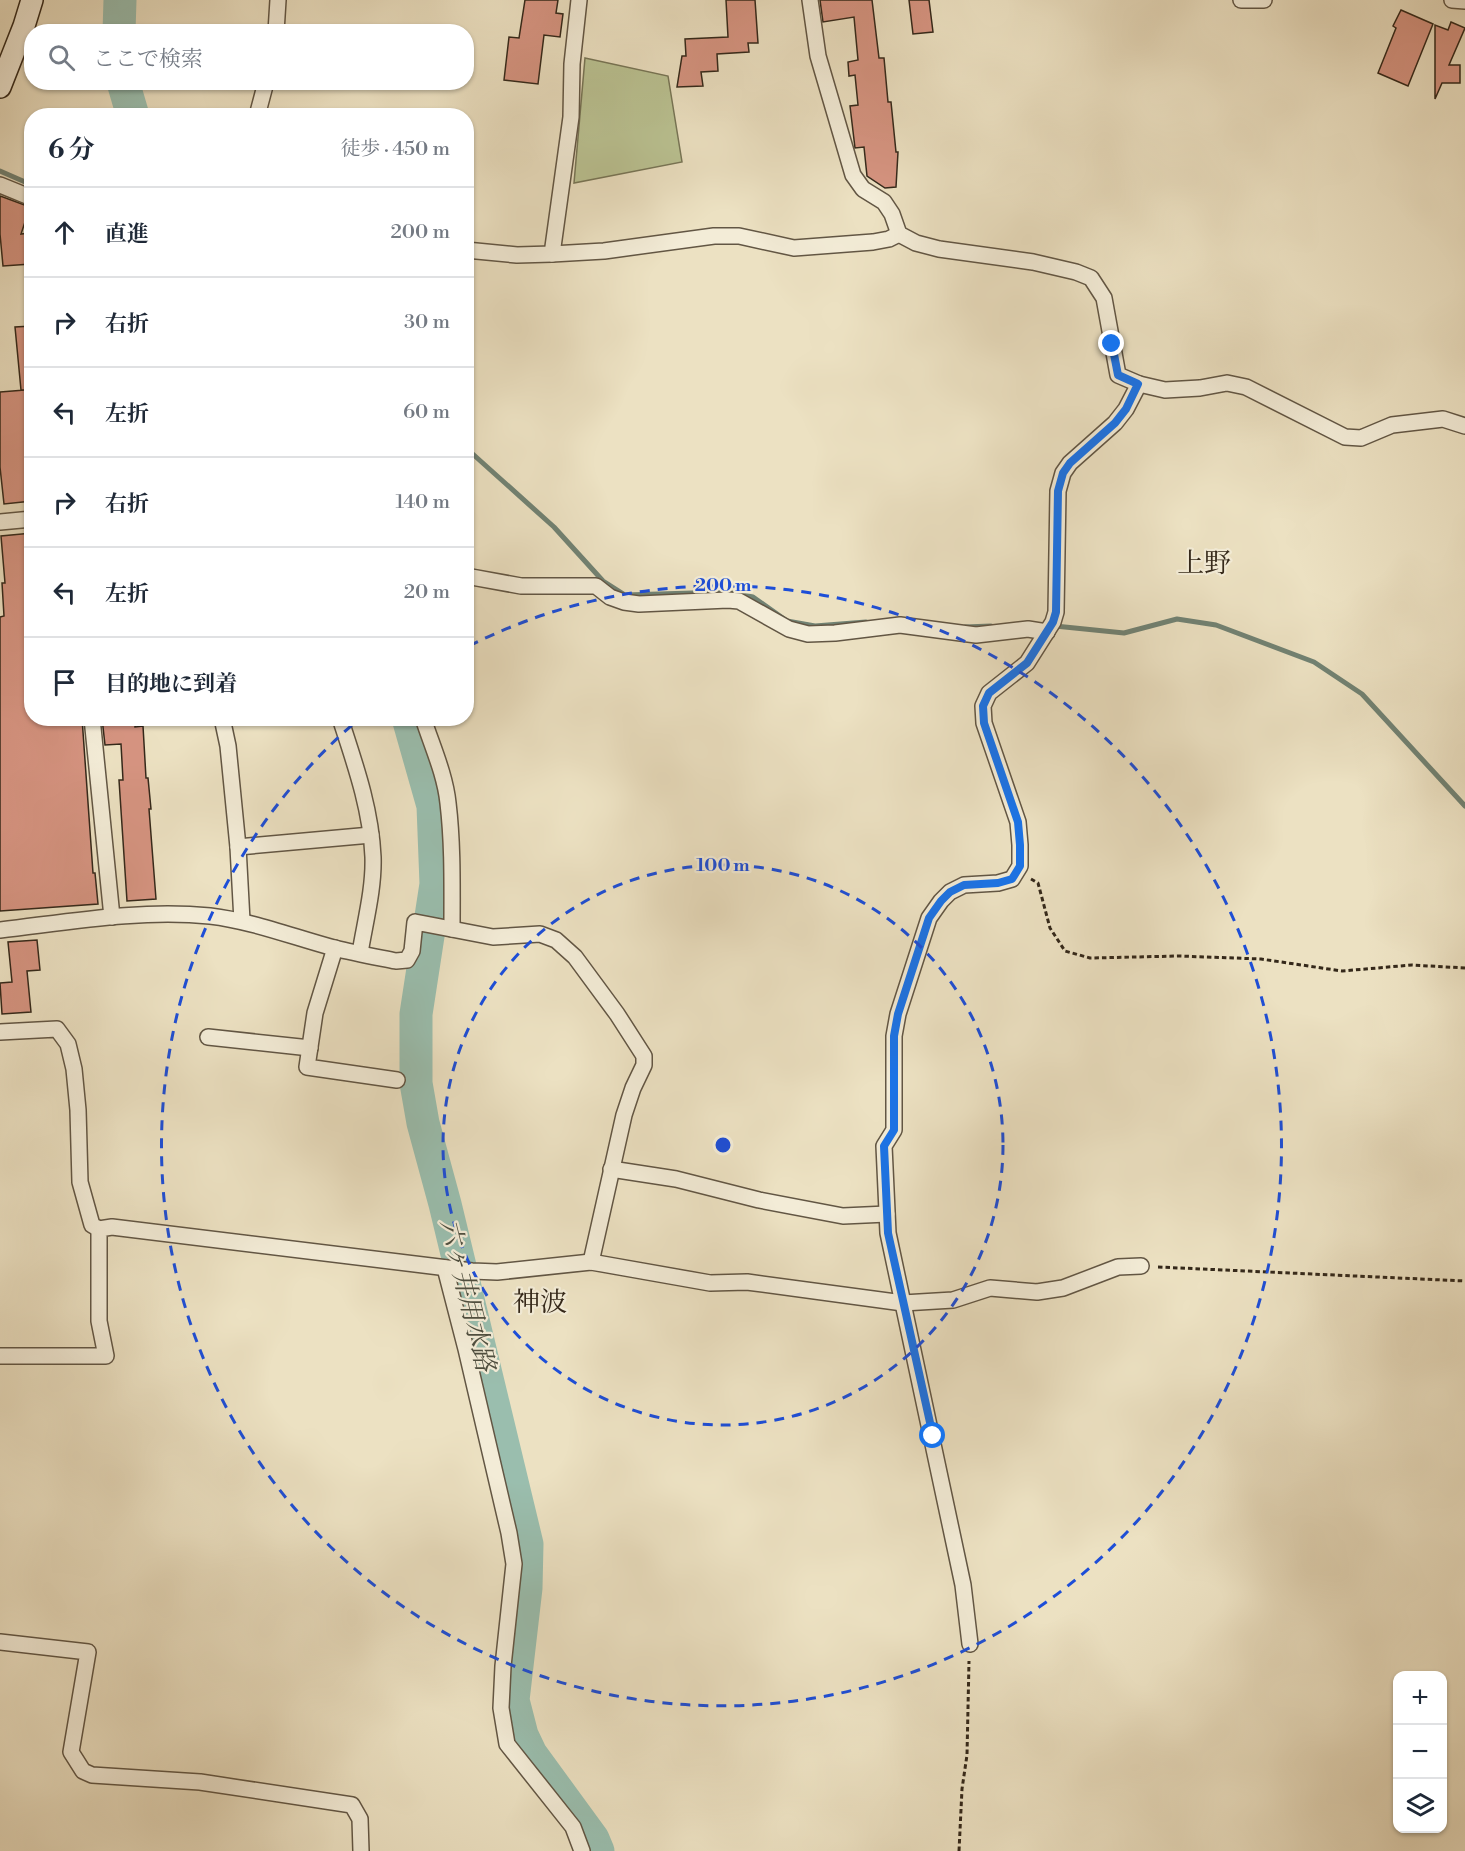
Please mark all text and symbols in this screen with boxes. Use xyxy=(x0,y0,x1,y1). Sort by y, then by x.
search box xyxy=(24,24,474,90)
icon: search xyxy=(45,41,78,74)
text: ここで検索 xyxy=(93,46,203,73)
text: 6 分 xyxy=(48,134,95,166)
text: 徒歩 · 450 m xyxy=(341,137,450,162)
icon: ahead xyxy=(48,216,81,249)
text: 200 m xyxy=(390,220,450,245)
text: 直進 xyxy=(105,221,149,248)
icon: right xyxy=(48,306,81,339)
text: 30 m xyxy=(404,310,450,335)
text: 右折 xyxy=(105,311,149,338)
route end xyxy=(1098,330,1124,356)
icon: left xyxy=(48,396,81,429)
text: 60 m xyxy=(403,400,450,425)
text: 左折 xyxy=(105,401,149,428)
icon: right xyxy=(48,486,81,519)
text: 140 m xyxy=(395,490,450,515)
text: 右折 xyxy=(105,491,149,518)
district label: 上野 xyxy=(1177,547,1231,581)
text: 200 m xyxy=(695,574,752,597)
icon: left xyxy=(48,576,81,609)
text: 20 m xyxy=(404,580,450,605)
text: 左折 xyxy=(105,581,149,608)
icon: arrive xyxy=(48,666,81,699)
text: 目的地に到着 xyxy=(105,671,237,698)
text: 100 m xyxy=(696,854,750,877)
centre of rings xyxy=(713,1135,733,1155)
water label: 六ヶ井用水路 xyxy=(433,1215,502,1376)
district label: 神波 xyxy=(513,1286,567,1320)
route start xyxy=(919,1422,945,1448)
map controls xyxy=(1393,1671,1447,1833)
button: + xyxy=(1393,1671,1447,1725)
button: − xyxy=(1393,1725,1447,1779)
button: layers xyxy=(1393,1779,1447,1833)

